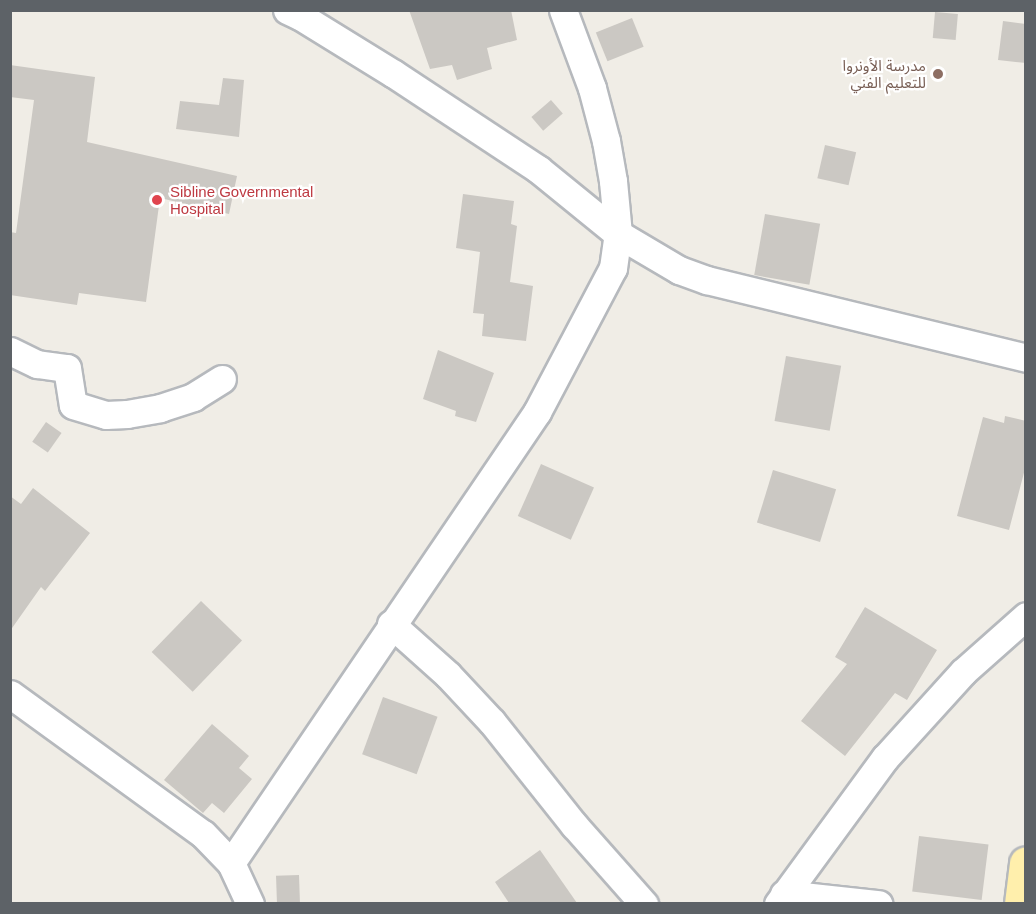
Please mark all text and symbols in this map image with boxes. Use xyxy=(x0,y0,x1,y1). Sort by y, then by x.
place label: مدرسة الأونروا للتعليم الفني xyxy=(843,56,926,91)
marker: مدرسة الأونروا للتعليم الفني xyxy=(931,67,945,81)
place label: Sibline Governmental Hospital xyxy=(170,182,313,217)
marker: Sibline Governmental Hospital xyxy=(148,191,166,209)

